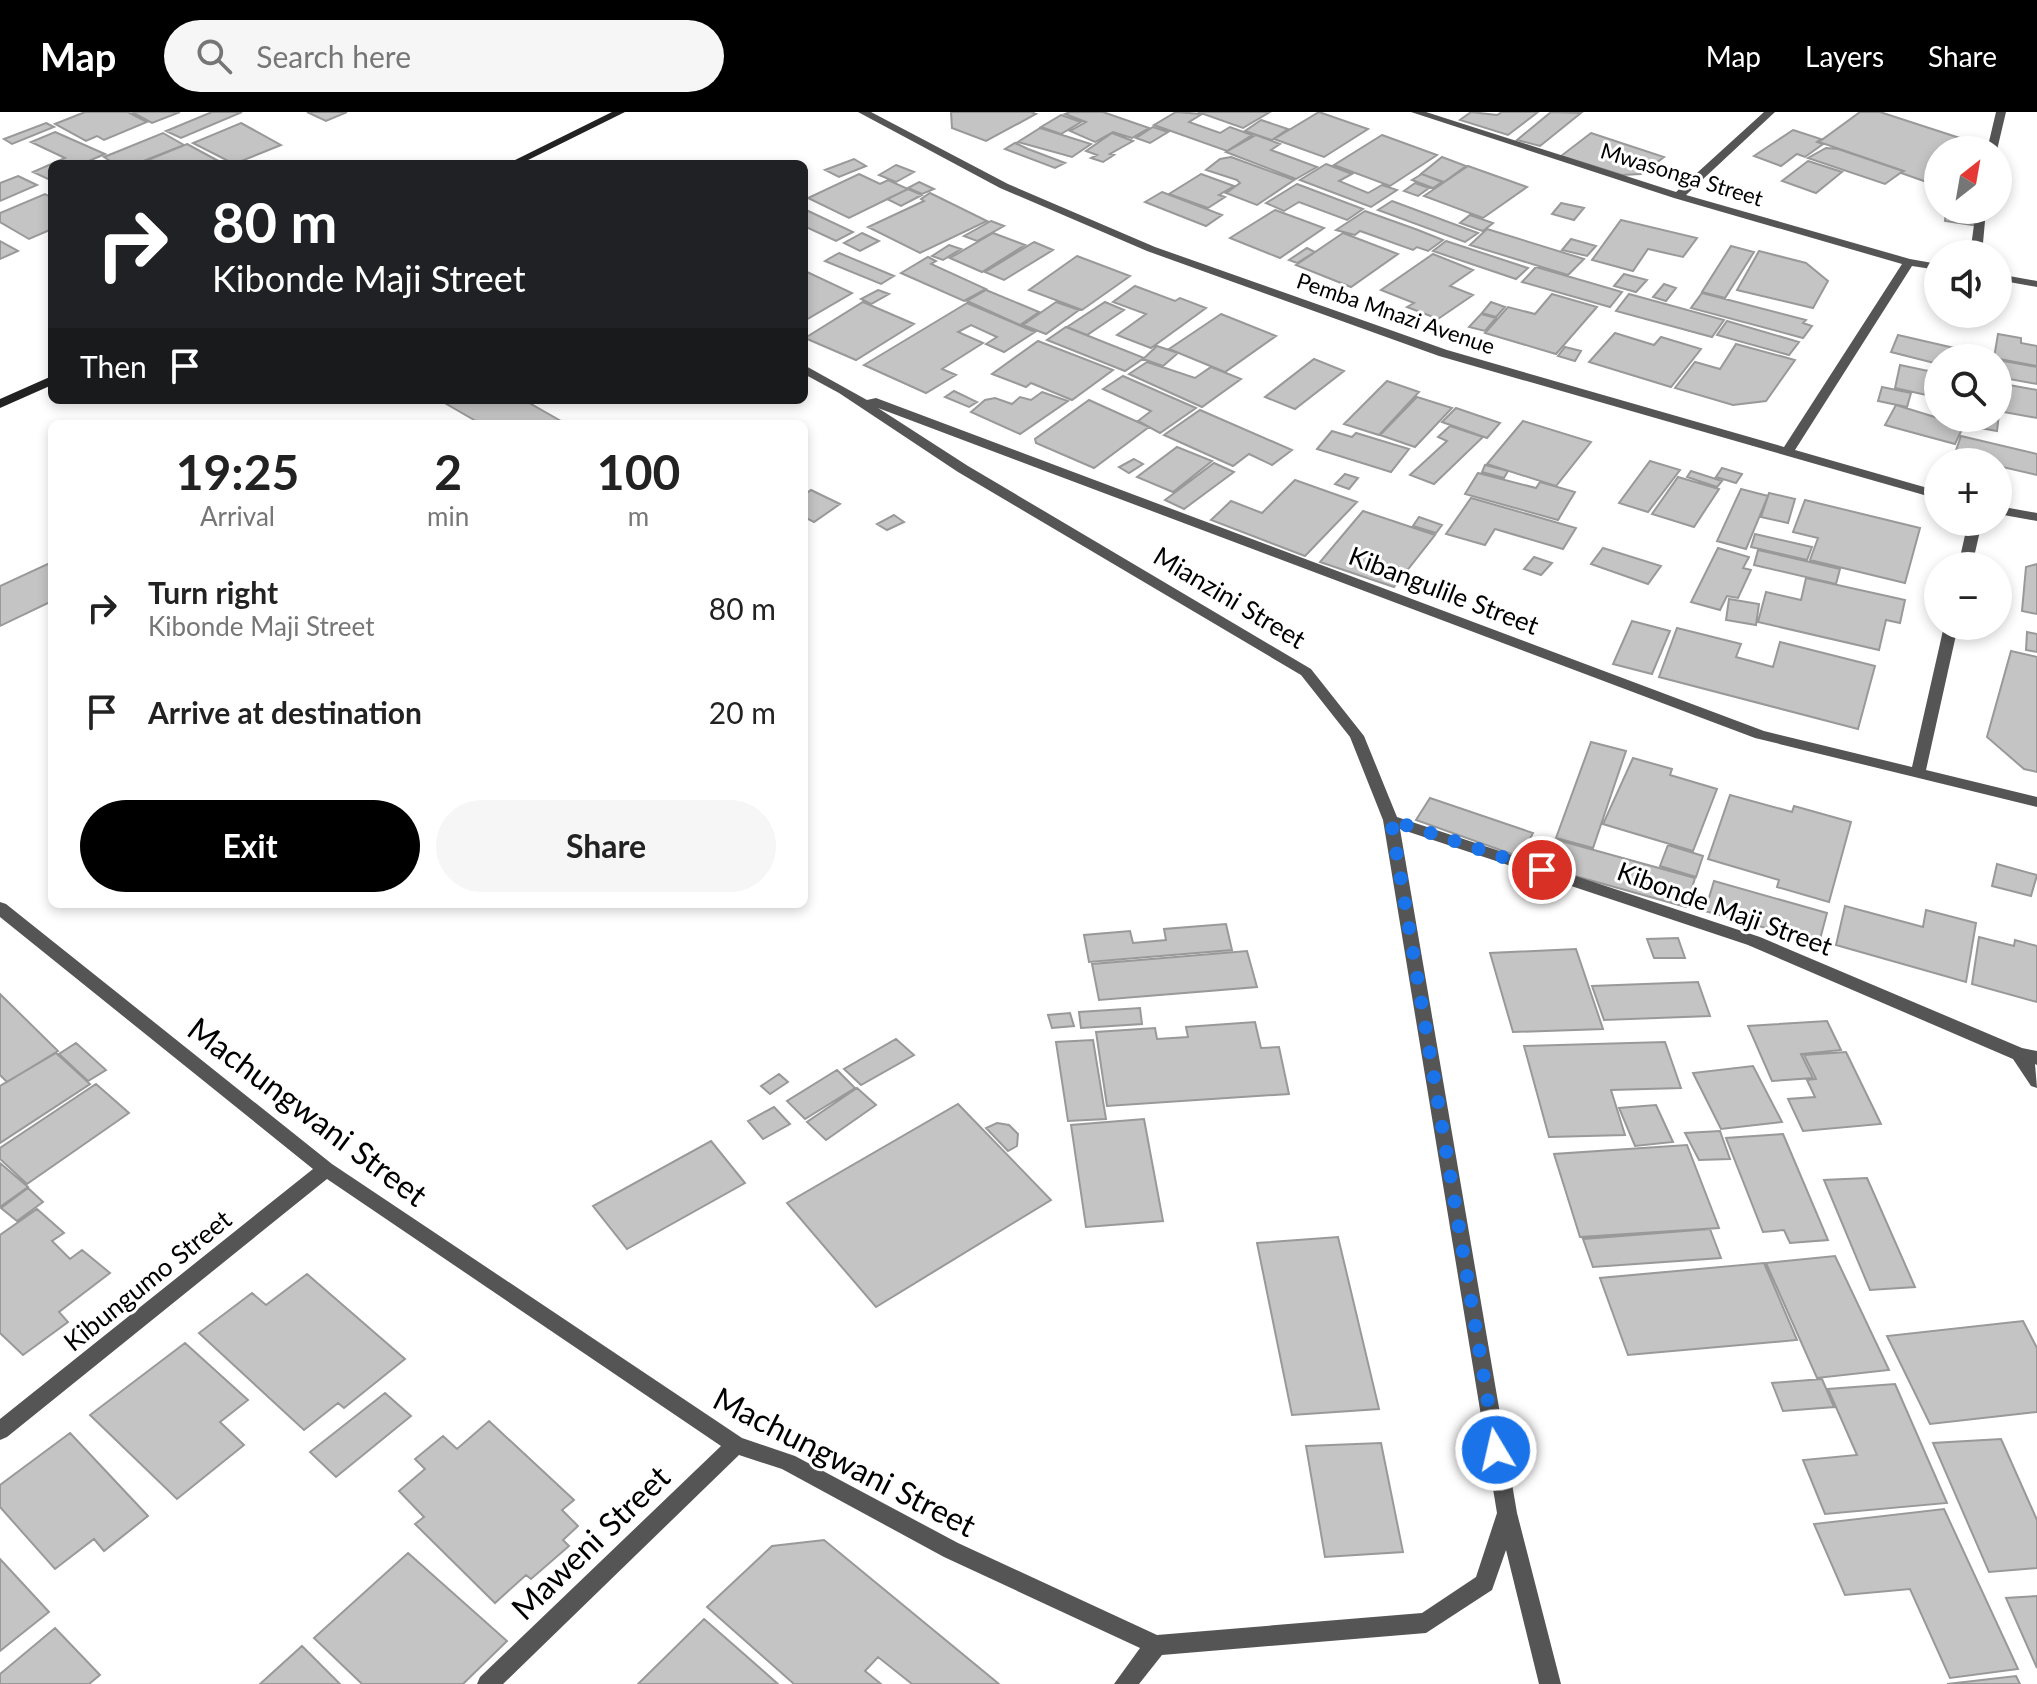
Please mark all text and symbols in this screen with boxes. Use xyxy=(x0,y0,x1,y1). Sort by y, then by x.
search box xyxy=(164,20,724,92)
text: Map xyxy=(40,33,116,79)
icon: search xyxy=(192,34,236,78)
text: Search here xyxy=(256,38,411,74)
text: Map xyxy=(1706,39,1761,73)
text: Layers xyxy=(1805,39,1884,73)
text: Share xyxy=(1928,39,1997,73)
street label: Mwasonga Street xyxy=(1597,136,1767,212)
north arrow xyxy=(1924,136,2012,224)
map controls xyxy=(1924,136,2012,640)
text: 80 m xyxy=(212,188,337,255)
icon: right xyxy=(80,192,184,296)
button: sound xyxy=(1924,240,2012,328)
text: Kibonde Maji Street xyxy=(212,256,526,300)
street label: Pemba Mnazi Avenue xyxy=(1293,266,1499,360)
icon: arrive xyxy=(163,344,207,388)
button: search xyxy=(1924,344,2012,432)
text: Then xyxy=(80,348,147,384)
text: 19:25 xyxy=(176,443,299,500)
text: 2 xyxy=(434,443,462,500)
text: 100 xyxy=(597,443,680,500)
button: + xyxy=(1924,448,2012,536)
text: Arrival xyxy=(200,500,275,532)
text: min xyxy=(427,500,469,532)
text: m xyxy=(628,500,649,532)
street label: Mianzini Street xyxy=(1148,539,1312,655)
street label: Kibangulile Street xyxy=(1345,539,1544,641)
button: − xyxy=(1924,552,2012,640)
text: Turn right xyxy=(148,574,278,610)
icon: right xyxy=(80,586,124,630)
text: 80 m xyxy=(709,590,776,626)
text: Kibonde Maji Street xyxy=(148,610,375,642)
icon: arrive xyxy=(80,690,124,734)
text: Arrive at destination xyxy=(148,694,422,730)
text: 20 m xyxy=(709,694,776,730)
button: Exit xyxy=(80,800,420,892)
button: Share xyxy=(436,800,776,892)
pin xyxy=(1508,836,1576,904)
icon: arrive xyxy=(1520,848,1564,892)
street label: Kibonde Maji Street xyxy=(1613,854,1838,962)
street label: Machungwani Street xyxy=(181,1008,436,1214)
street label: Kibungumo Street xyxy=(57,1202,238,1357)
street label: Machungwani Street xyxy=(707,1378,983,1544)
position arrow xyxy=(1454,1408,1538,1492)
street label: Maweni Street xyxy=(503,1456,678,1627)

